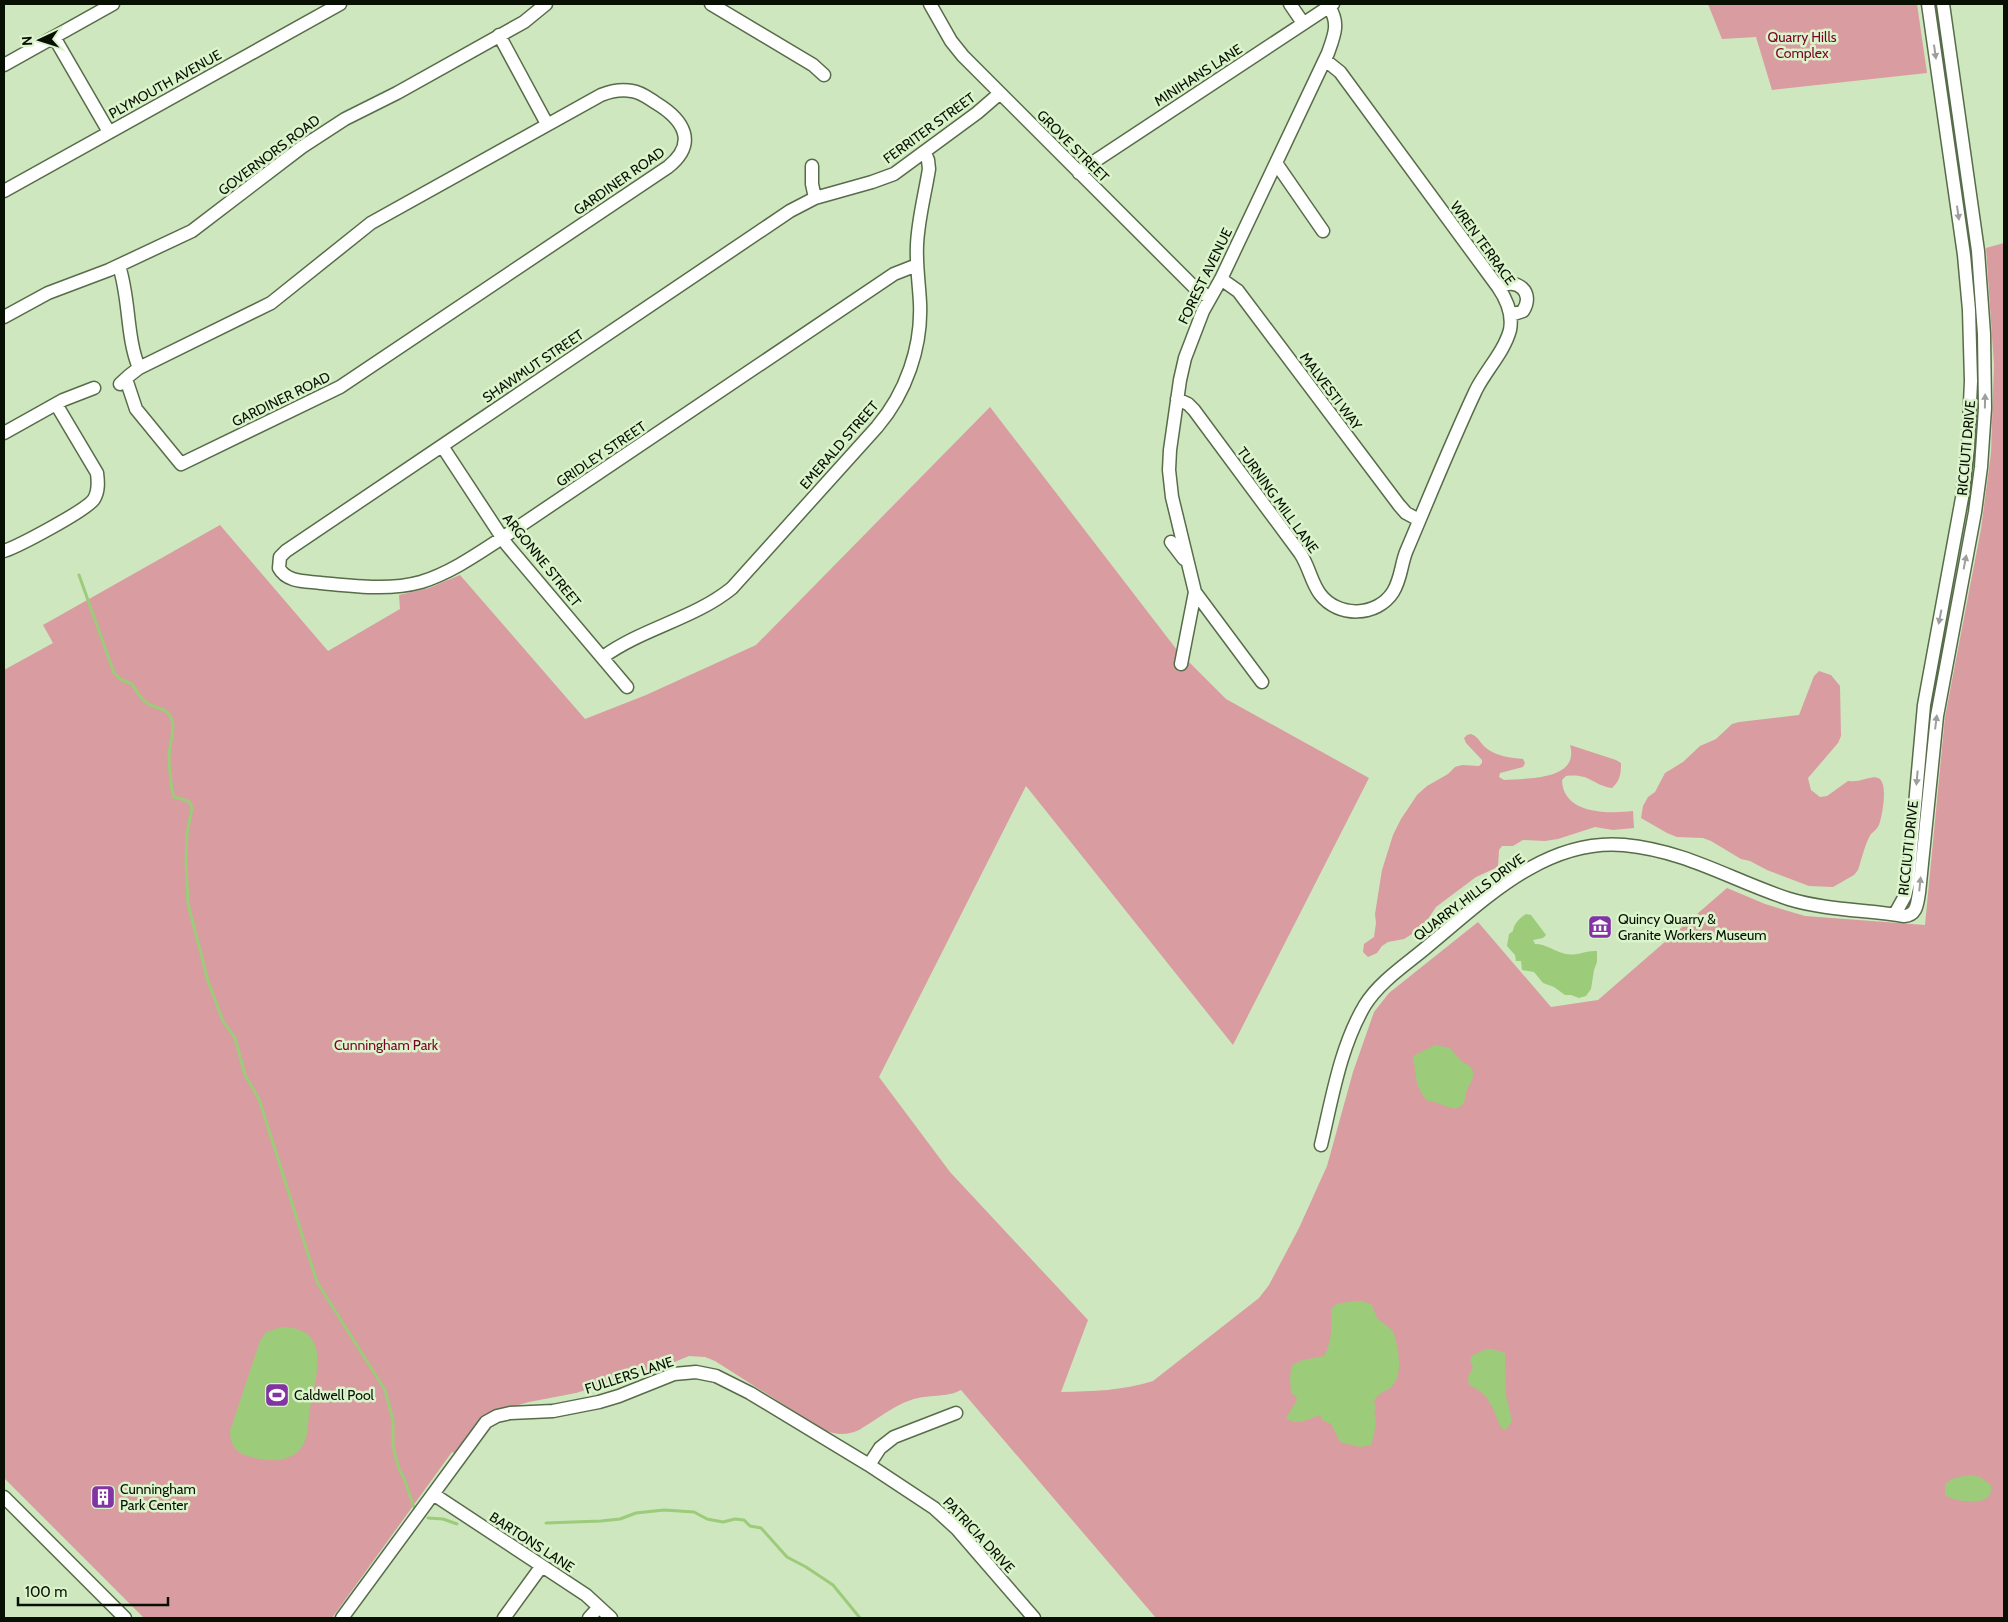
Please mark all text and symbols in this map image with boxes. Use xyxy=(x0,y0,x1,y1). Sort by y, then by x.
north arrow xyxy=(15,15,65,65)
park label: Quarry Hills Complex xyxy=(1768,28,1837,62)
text: N xyxy=(18,35,36,46)
street label: MINIHANS LANE xyxy=(1151,40,1246,110)
one-way arrow xyxy=(1931,44,1939,60)
street label: PLYMOUTH AVENUE xyxy=(106,45,225,122)
street label: FERRITER STREET xyxy=(879,88,979,167)
street label: GROVE STREET xyxy=(1033,106,1113,186)
street label: GOVERNORS ROAD xyxy=(214,111,324,199)
street label: GARDINER ROAD xyxy=(570,143,668,219)
street label: WREN TERRACE xyxy=(1447,197,1520,289)
one-way arrow xyxy=(1954,205,1962,221)
street label: FOREST AVENUE xyxy=(1174,225,1236,327)
street label: SHAWMUT STREET xyxy=(479,325,587,407)
street label: MALVESTI WAY xyxy=(1296,349,1367,434)
street label: GARDINER ROAD xyxy=(229,367,333,431)
one-way arrow xyxy=(1981,393,1989,409)
street label: EMERALD STREET xyxy=(796,397,883,493)
street label: RICCIUTI DRIVE xyxy=(1953,399,1979,496)
street label: GRIDLEY STREET xyxy=(553,417,650,491)
street label: TURNING MILL LANE xyxy=(1233,443,1323,557)
street label: ARGONNE STREET xyxy=(499,510,585,611)
one-way arrow xyxy=(1961,555,1969,570)
one-way arrow xyxy=(1935,610,1943,626)
one-way arrow xyxy=(1932,714,1940,730)
one-way arrow xyxy=(1913,770,1921,786)
street label: RICCIUTI DRIVE xyxy=(1894,799,1922,896)
street label: QUARRY HILLS DRIVE xyxy=(1410,849,1528,945)
one-way arrow xyxy=(1916,875,1924,891)
place label: Quincy Quarry & Granite Workers Museum xyxy=(1618,910,1767,944)
museum icon: Quincy Quarry & Granite Workers Museum xyxy=(1587,914,1613,940)
park label: Cunningham Park xyxy=(334,1036,439,1054)
street label: FULLERS LANE xyxy=(582,1352,676,1398)
sports icon: Caldwell Pool xyxy=(264,1382,290,1408)
place label: Caldwell Pool xyxy=(294,1386,375,1404)
place label: Cunningham Park Center xyxy=(120,1480,196,1514)
building icon: Cunningham Park Center xyxy=(90,1484,116,1510)
street label: PATRICIA DRIVE xyxy=(939,1493,1019,1577)
street label: BARTONS LANE xyxy=(486,1508,578,1576)
scale bar xyxy=(18,1574,168,1606)
text: 100 m xyxy=(25,1583,67,1601)

